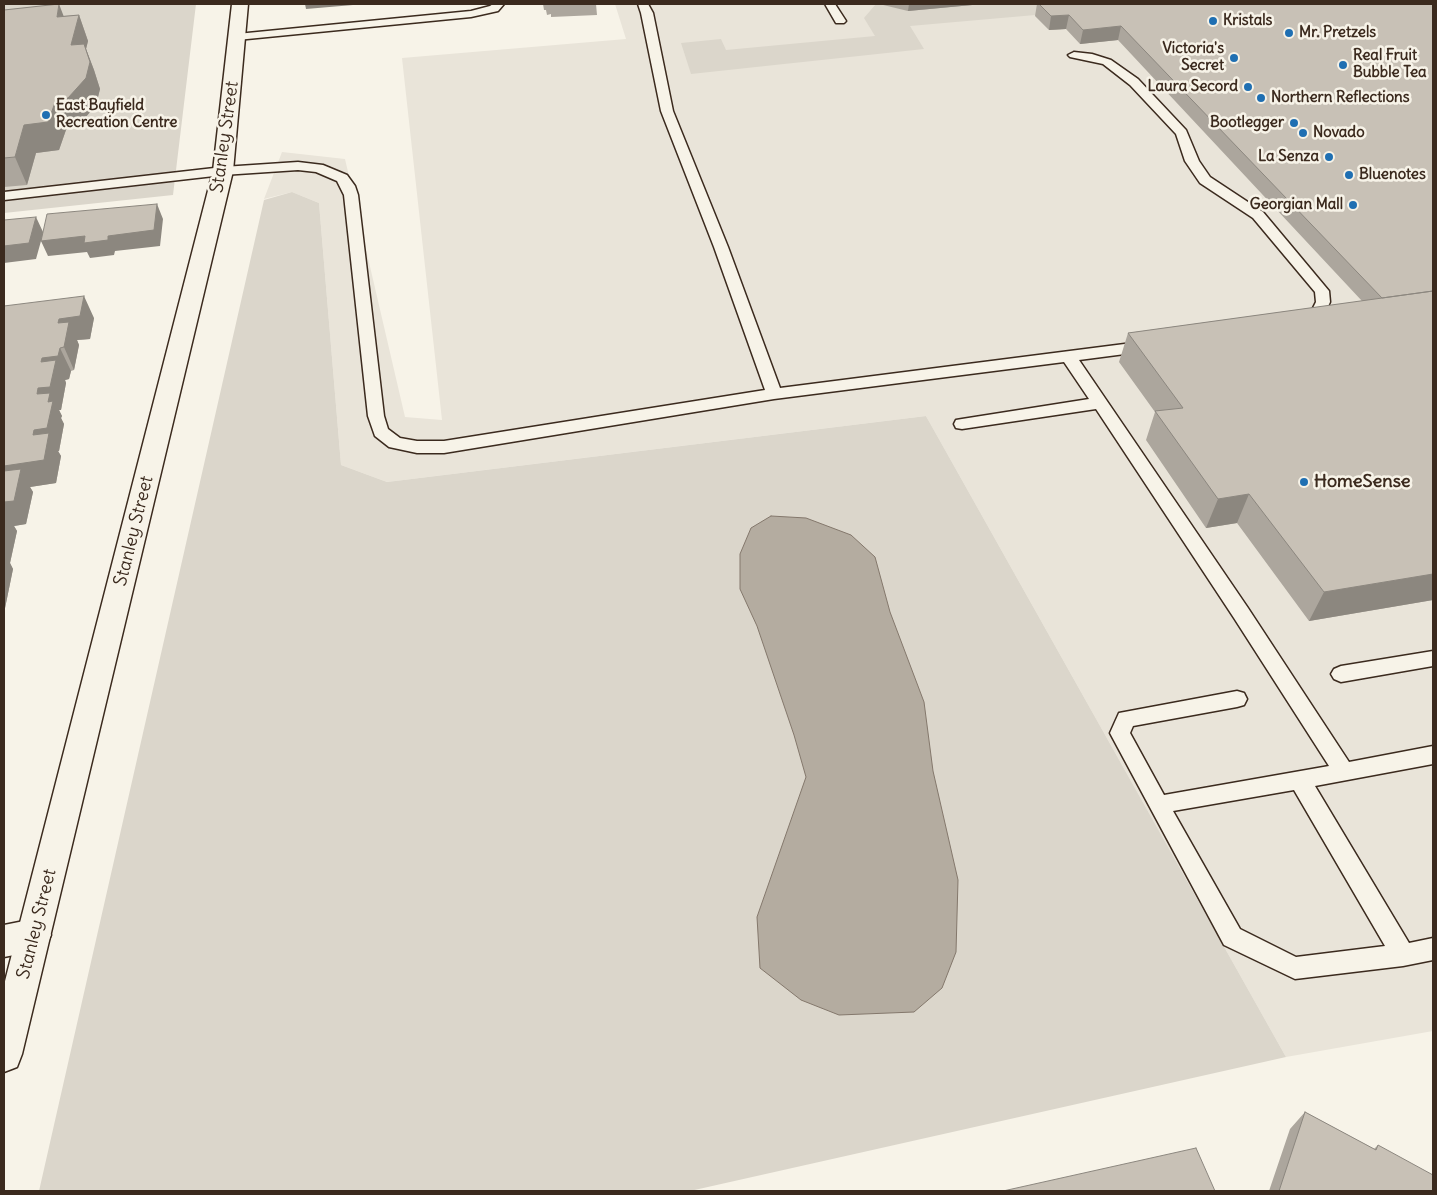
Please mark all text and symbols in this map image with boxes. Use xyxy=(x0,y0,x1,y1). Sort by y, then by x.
place label: Kristals xyxy=(1223,12,1272,30)
marker: Kristals xyxy=(1207,15,1219,27)
place label: Mr. Pretzels xyxy=(1299,24,1376,42)
marker: Mr. Pretzels xyxy=(1283,27,1295,39)
place label: Victoria's Secret xyxy=(1162,40,1224,75)
place label: Real Fruit Bubble Tea xyxy=(1353,47,1427,82)
marker: Victoria's Secret xyxy=(1228,52,1240,64)
marker: Real Fruit Bubble Tea xyxy=(1337,59,1349,71)
place label: Laura Secord xyxy=(1147,78,1238,96)
street label: Stanley Street xyxy=(206,80,244,194)
marker: Laura Secord xyxy=(1242,81,1254,93)
place label: Northern Reflections xyxy=(1271,89,1410,107)
marker: Northern Reflections xyxy=(1255,92,1267,104)
place label: East Bayfield Recreation Centre xyxy=(56,97,177,132)
marker: East Bayfield Recreation Centre xyxy=(40,109,52,121)
place label: Bootlegger xyxy=(1210,114,1284,132)
marker: Bootlegger xyxy=(1288,117,1300,129)
place label: Novado xyxy=(1313,124,1365,142)
marker: Novado xyxy=(1297,127,1309,139)
place label: La Senza xyxy=(1258,148,1319,166)
marker: La Senza xyxy=(1323,151,1335,163)
place label: Bluenotes xyxy=(1359,166,1426,184)
marker: Bluenotes xyxy=(1343,169,1355,181)
place label: Georgian Mall xyxy=(1250,196,1343,214)
marker: Georgian Mall xyxy=(1347,199,1359,211)
place label: HomeSense xyxy=(1314,471,1411,493)
street label: Stanley Street xyxy=(110,474,158,588)
marker: HomeSense xyxy=(1298,476,1310,488)
street label: Stanley Street xyxy=(13,867,61,981)

